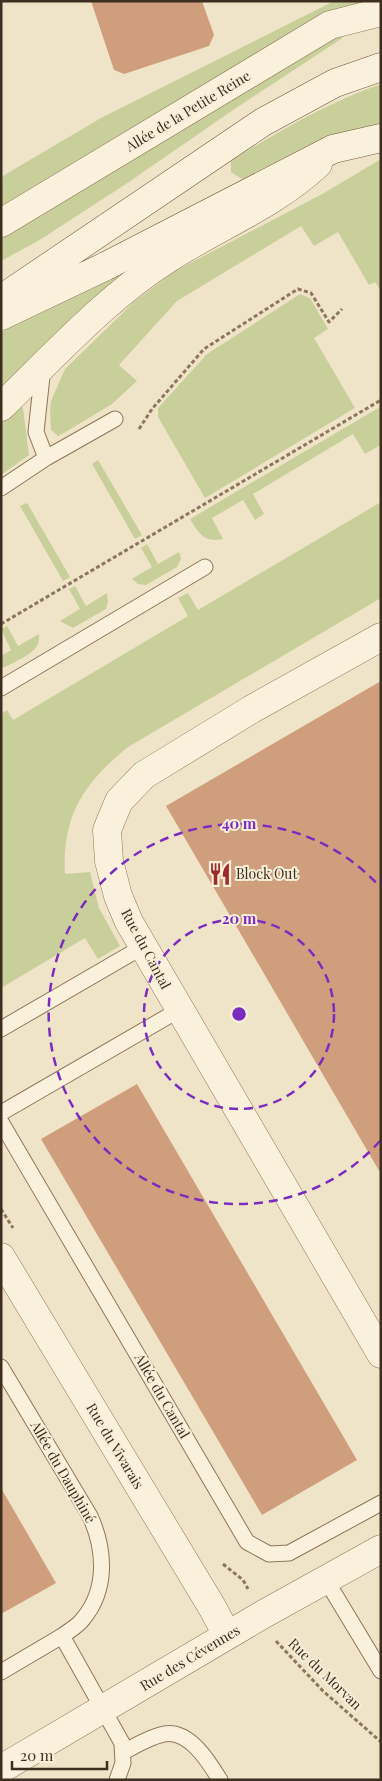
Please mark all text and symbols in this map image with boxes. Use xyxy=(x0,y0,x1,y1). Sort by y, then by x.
street label: Allée de la Petite Reine xyxy=(121,66,254,156)
text: 40 m xyxy=(222,813,257,833)
restaurant icon: Block Out xyxy=(207,861,233,887)
place label: Block Out xyxy=(236,864,298,883)
street label: Rue du Cantal xyxy=(117,905,176,992)
text: 20 m xyxy=(222,908,257,928)
centre of rings xyxy=(230,1005,248,1023)
street label: Allée du Cantal xyxy=(130,1349,194,1442)
street label: Rue du Vivarais xyxy=(82,1399,149,1492)
street label: Allée du Dauphiné xyxy=(26,1416,100,1526)
street label: Rue des Cévennes xyxy=(136,1620,243,1695)
street label: Rue du Morvan xyxy=(284,1634,367,1714)
scale bar xyxy=(12,1738,108,1770)
text: 20 m xyxy=(20,1745,54,1765)

